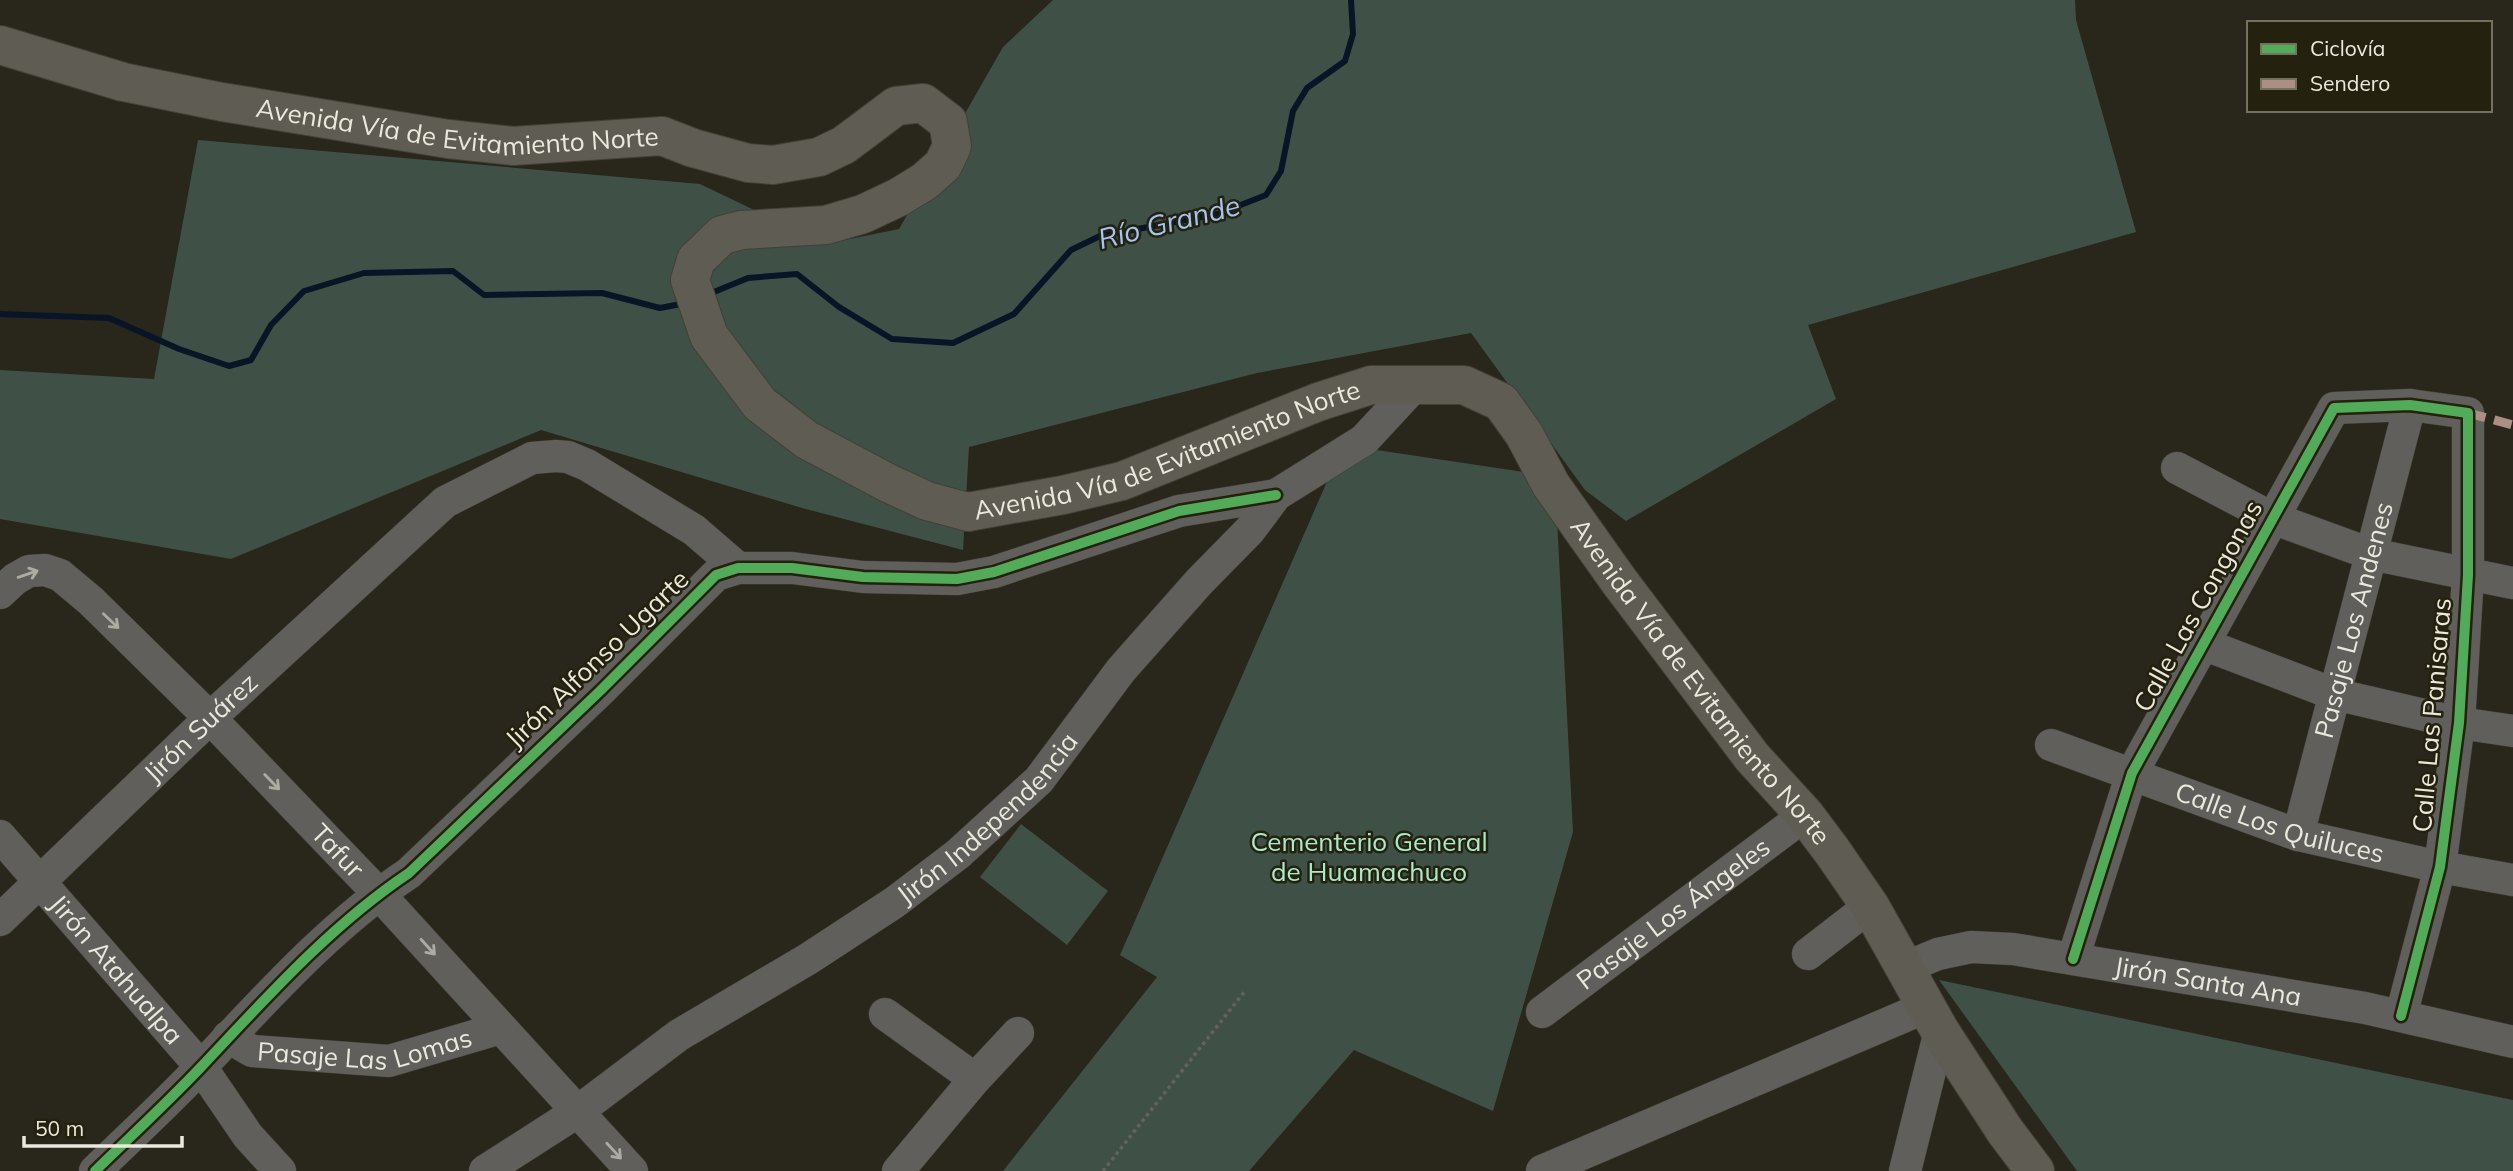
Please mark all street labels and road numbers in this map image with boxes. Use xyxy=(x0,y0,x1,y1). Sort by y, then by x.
street label: Avenida Vía de Evitamiento Norte xyxy=(254,91,660,163)
street label: Avenida Vía de Evitamiento Norte xyxy=(971,373,1364,527)
street label: Calle Las Congonas xyxy=(2126,494,2269,717)
street label: Pasaje Los Andenes xyxy=(2307,498,2400,742)
street label: Avenida Vía de Evitamiento Norte xyxy=(1564,511,1838,851)
street label: Jirón Alfonso Ugarte xyxy=(498,562,695,755)
street label: Calle Las Panisaras xyxy=(2405,596,2458,834)
street label: Jirón Suárez xyxy=(136,666,264,789)
street label: Jirón Independencia xyxy=(890,726,1085,911)
street label: Calle Los Quiluces xyxy=(2171,775,2387,870)
street label: Tafur xyxy=(304,817,372,885)
street label: Pasaje Los Ángeles xyxy=(1570,830,1776,997)
street label: Jirón Atahualpa xyxy=(42,888,191,1051)
street label: Jirón Santa Ana xyxy=(2112,949,2304,1013)
street label: Pasaje Las Lomas xyxy=(256,1021,476,1077)

